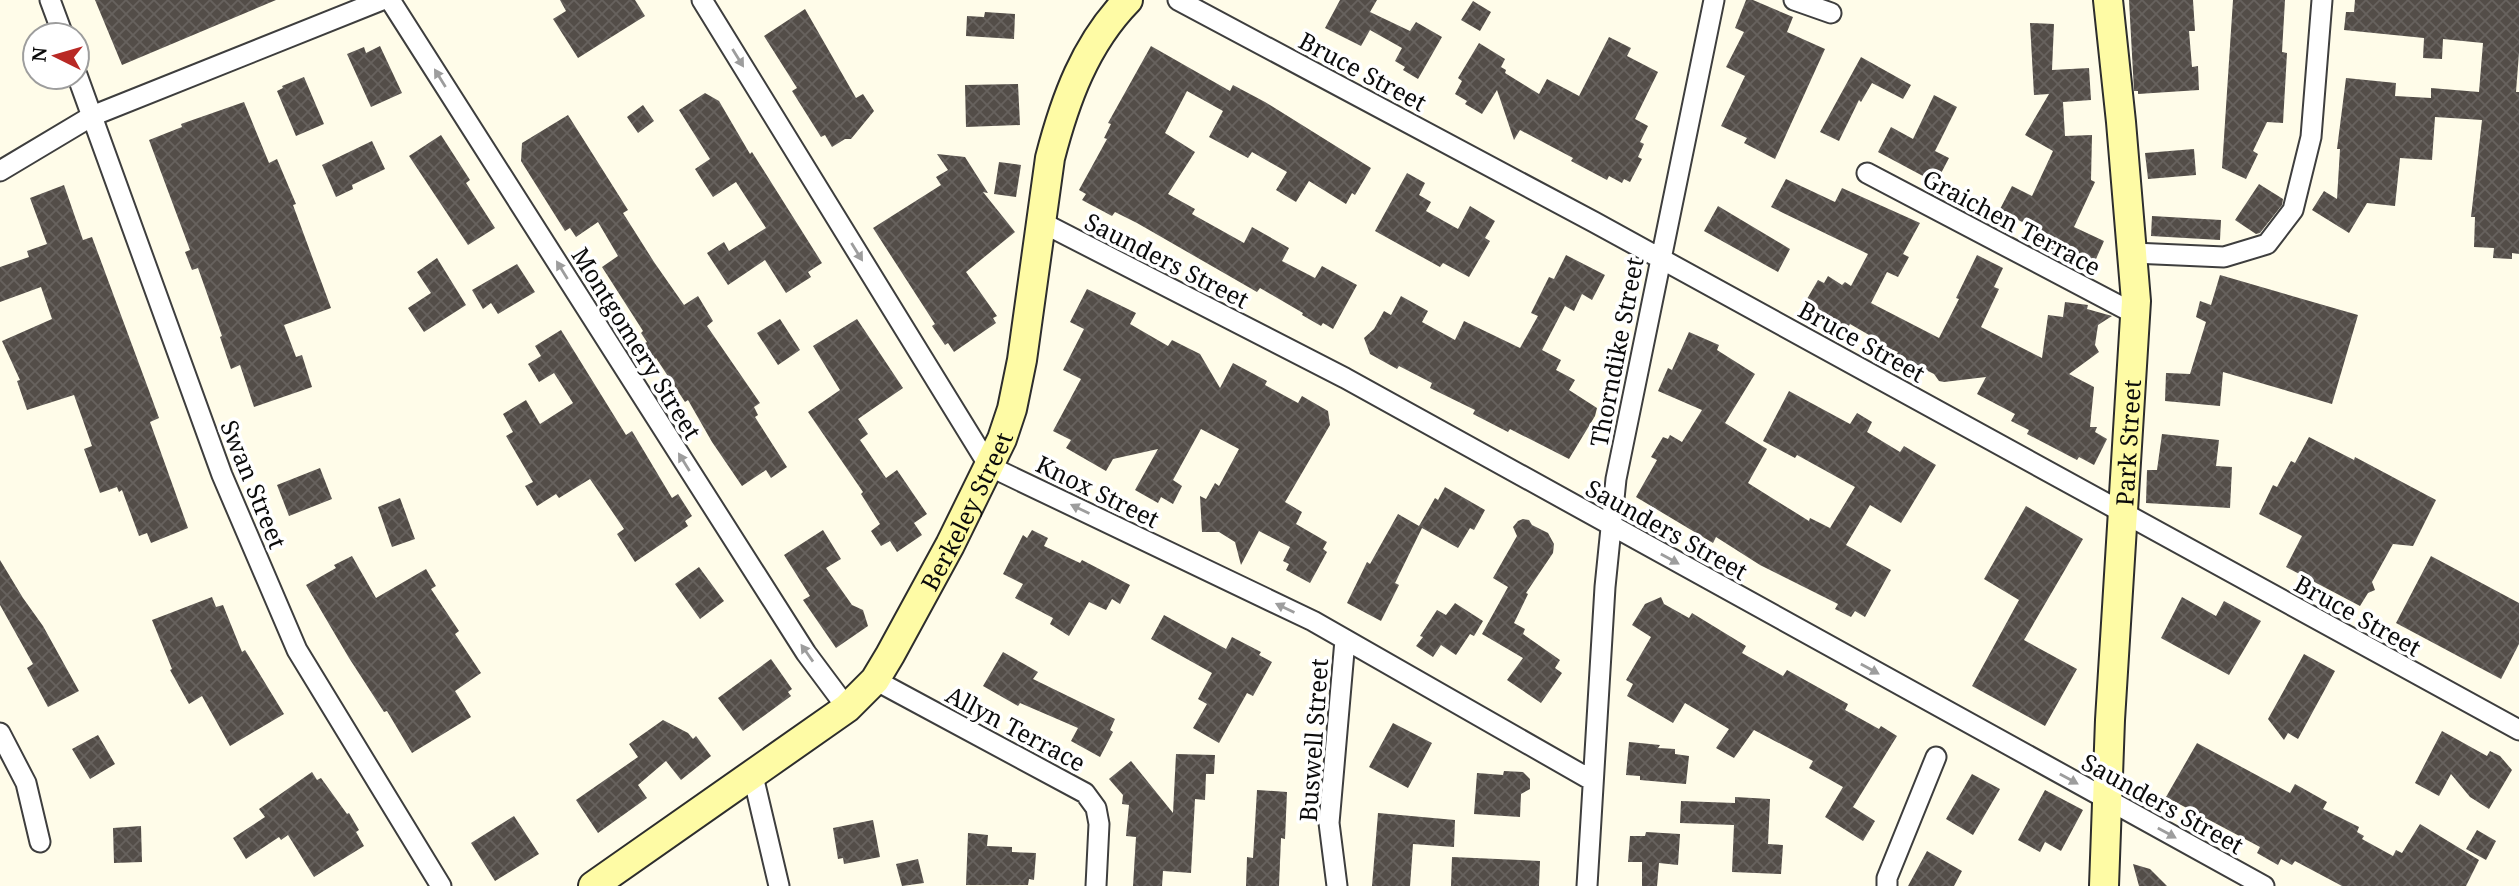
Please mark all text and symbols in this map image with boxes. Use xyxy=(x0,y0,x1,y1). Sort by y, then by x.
north arrow xyxy=(21,21,91,91)
street label: Bruce Street xyxy=(1293,24,1433,118)
text: N xyxy=(25,46,53,63)
one-way arrow xyxy=(731,48,744,68)
one-way arrow xyxy=(433,68,446,88)
street label: Graichen Terrace xyxy=(1917,161,2107,283)
street label: Saunders Street xyxy=(1079,204,1255,316)
street label: Montgomery Street xyxy=(565,241,709,445)
one-way arrow xyxy=(851,242,864,261)
street label: Thorndike Street xyxy=(1581,254,1651,450)
one-way arrow xyxy=(555,260,568,280)
street label: Bruce Street xyxy=(1793,293,1931,389)
street label: Park Street xyxy=(2107,378,2148,507)
street label: Swan Street xyxy=(213,415,295,553)
street label: Berkeley Street xyxy=(912,428,1020,596)
street label: Knox Street xyxy=(1031,447,1165,535)
one-way arrow xyxy=(678,452,691,471)
street label: Saunders Street xyxy=(1580,471,1754,587)
one-way arrow xyxy=(1070,503,1090,515)
one-way arrow xyxy=(1661,553,1680,565)
street label: Bruce Street xyxy=(2289,567,2427,663)
one-way arrow xyxy=(1275,602,1295,613)
one-way arrow xyxy=(801,644,814,663)
street label: Buswell Street xyxy=(1291,657,1335,823)
one-way arrow xyxy=(1860,663,1879,675)
street label: Allyn Terrace xyxy=(940,677,1092,779)
street label: Saunders Street xyxy=(2076,745,2250,861)
one-way arrow xyxy=(2059,773,2078,785)
one-way arrow xyxy=(2157,827,2176,839)

